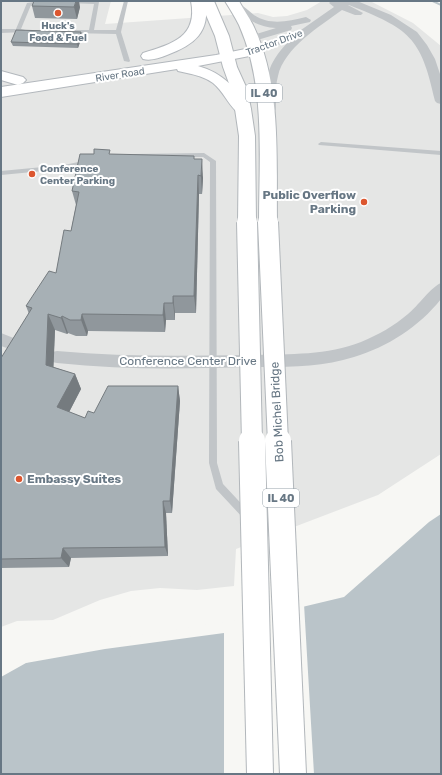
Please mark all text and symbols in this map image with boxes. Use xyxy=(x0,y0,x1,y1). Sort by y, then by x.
marker: Huck's Food & Fuel xyxy=(53,8,63,18)
place label: Huck's Food & Fuel xyxy=(29,20,87,44)
street label: Tractor Drive xyxy=(244,27,305,59)
street label: River Road xyxy=(95,65,146,85)
road number: IL 40 xyxy=(246,84,282,102)
place label: Conference Center Parking xyxy=(40,163,115,187)
marker: Conference Center Parking xyxy=(27,169,37,179)
place label: Public Overflow Parking xyxy=(262,188,356,216)
marker: Public Overflow Parking xyxy=(359,197,369,207)
street label: Conference Center Drive xyxy=(119,354,257,368)
street label: Bob Michel Bridge xyxy=(267,361,287,463)
place label: Embassy Suites xyxy=(27,472,122,486)
marker: Embassy Suites xyxy=(14,474,24,484)
road number: IL 40 xyxy=(263,489,299,507)

